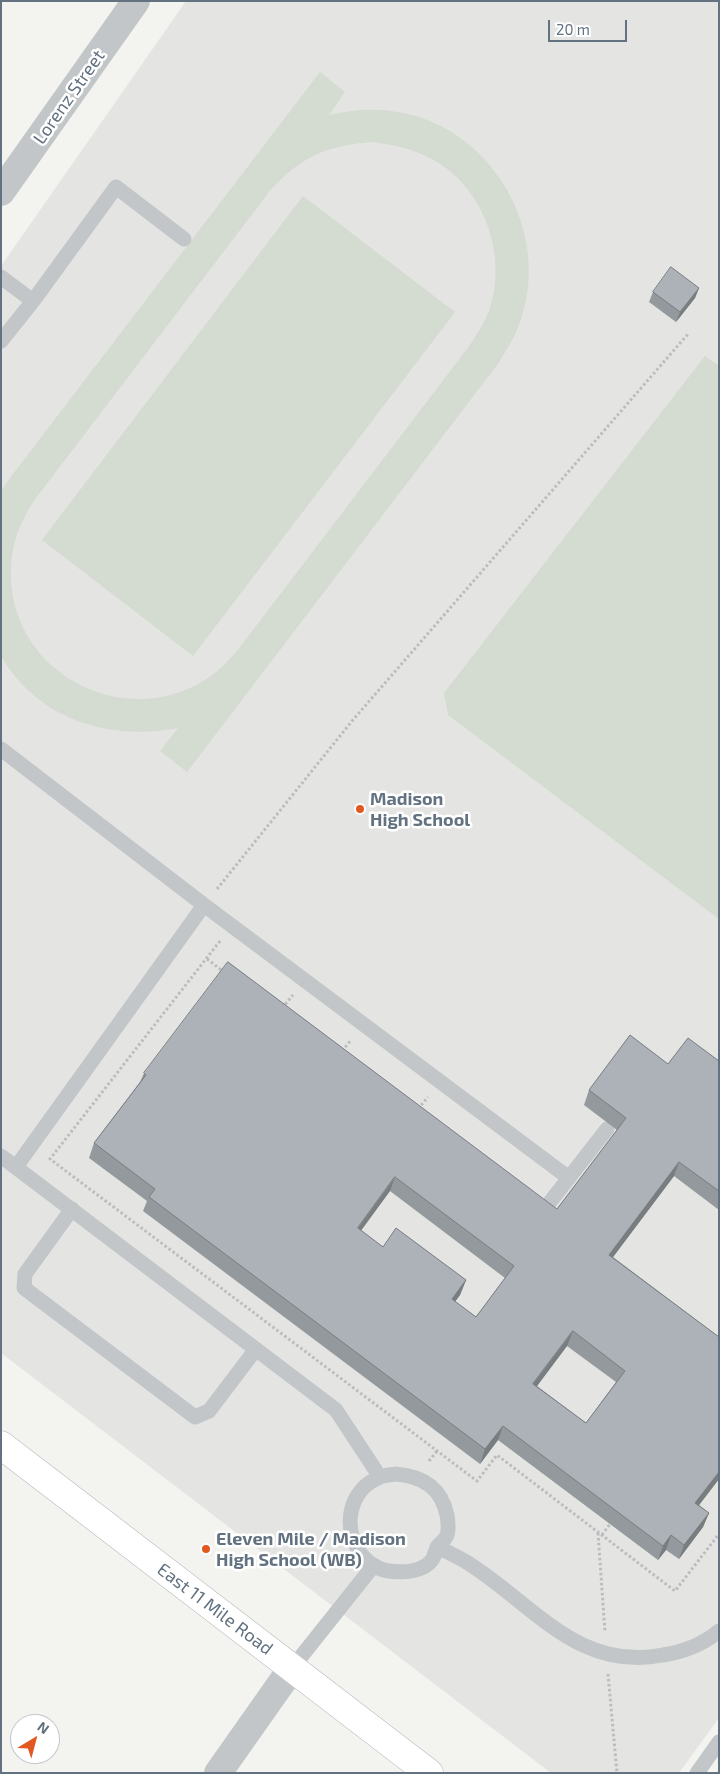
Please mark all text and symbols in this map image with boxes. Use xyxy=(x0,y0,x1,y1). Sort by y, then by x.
scale bar xyxy=(550,10,629,42)
text: 20 m xyxy=(556,20,590,38)
street label: Lorenz Street xyxy=(29,46,109,148)
place label: Madison High School xyxy=(370,788,470,831)
marker: Madison High School xyxy=(354,803,366,815)
place label: Eleven Mile / Madison High School (WB) xyxy=(216,1528,406,1570)
marker: Eleven Mile / Madison High School (WB) xyxy=(200,1543,212,1555)
street label: East 11 Mile Road xyxy=(153,1559,277,1659)
north arrow xyxy=(10,1714,60,1764)
text: N xyxy=(35,1718,53,1737)

